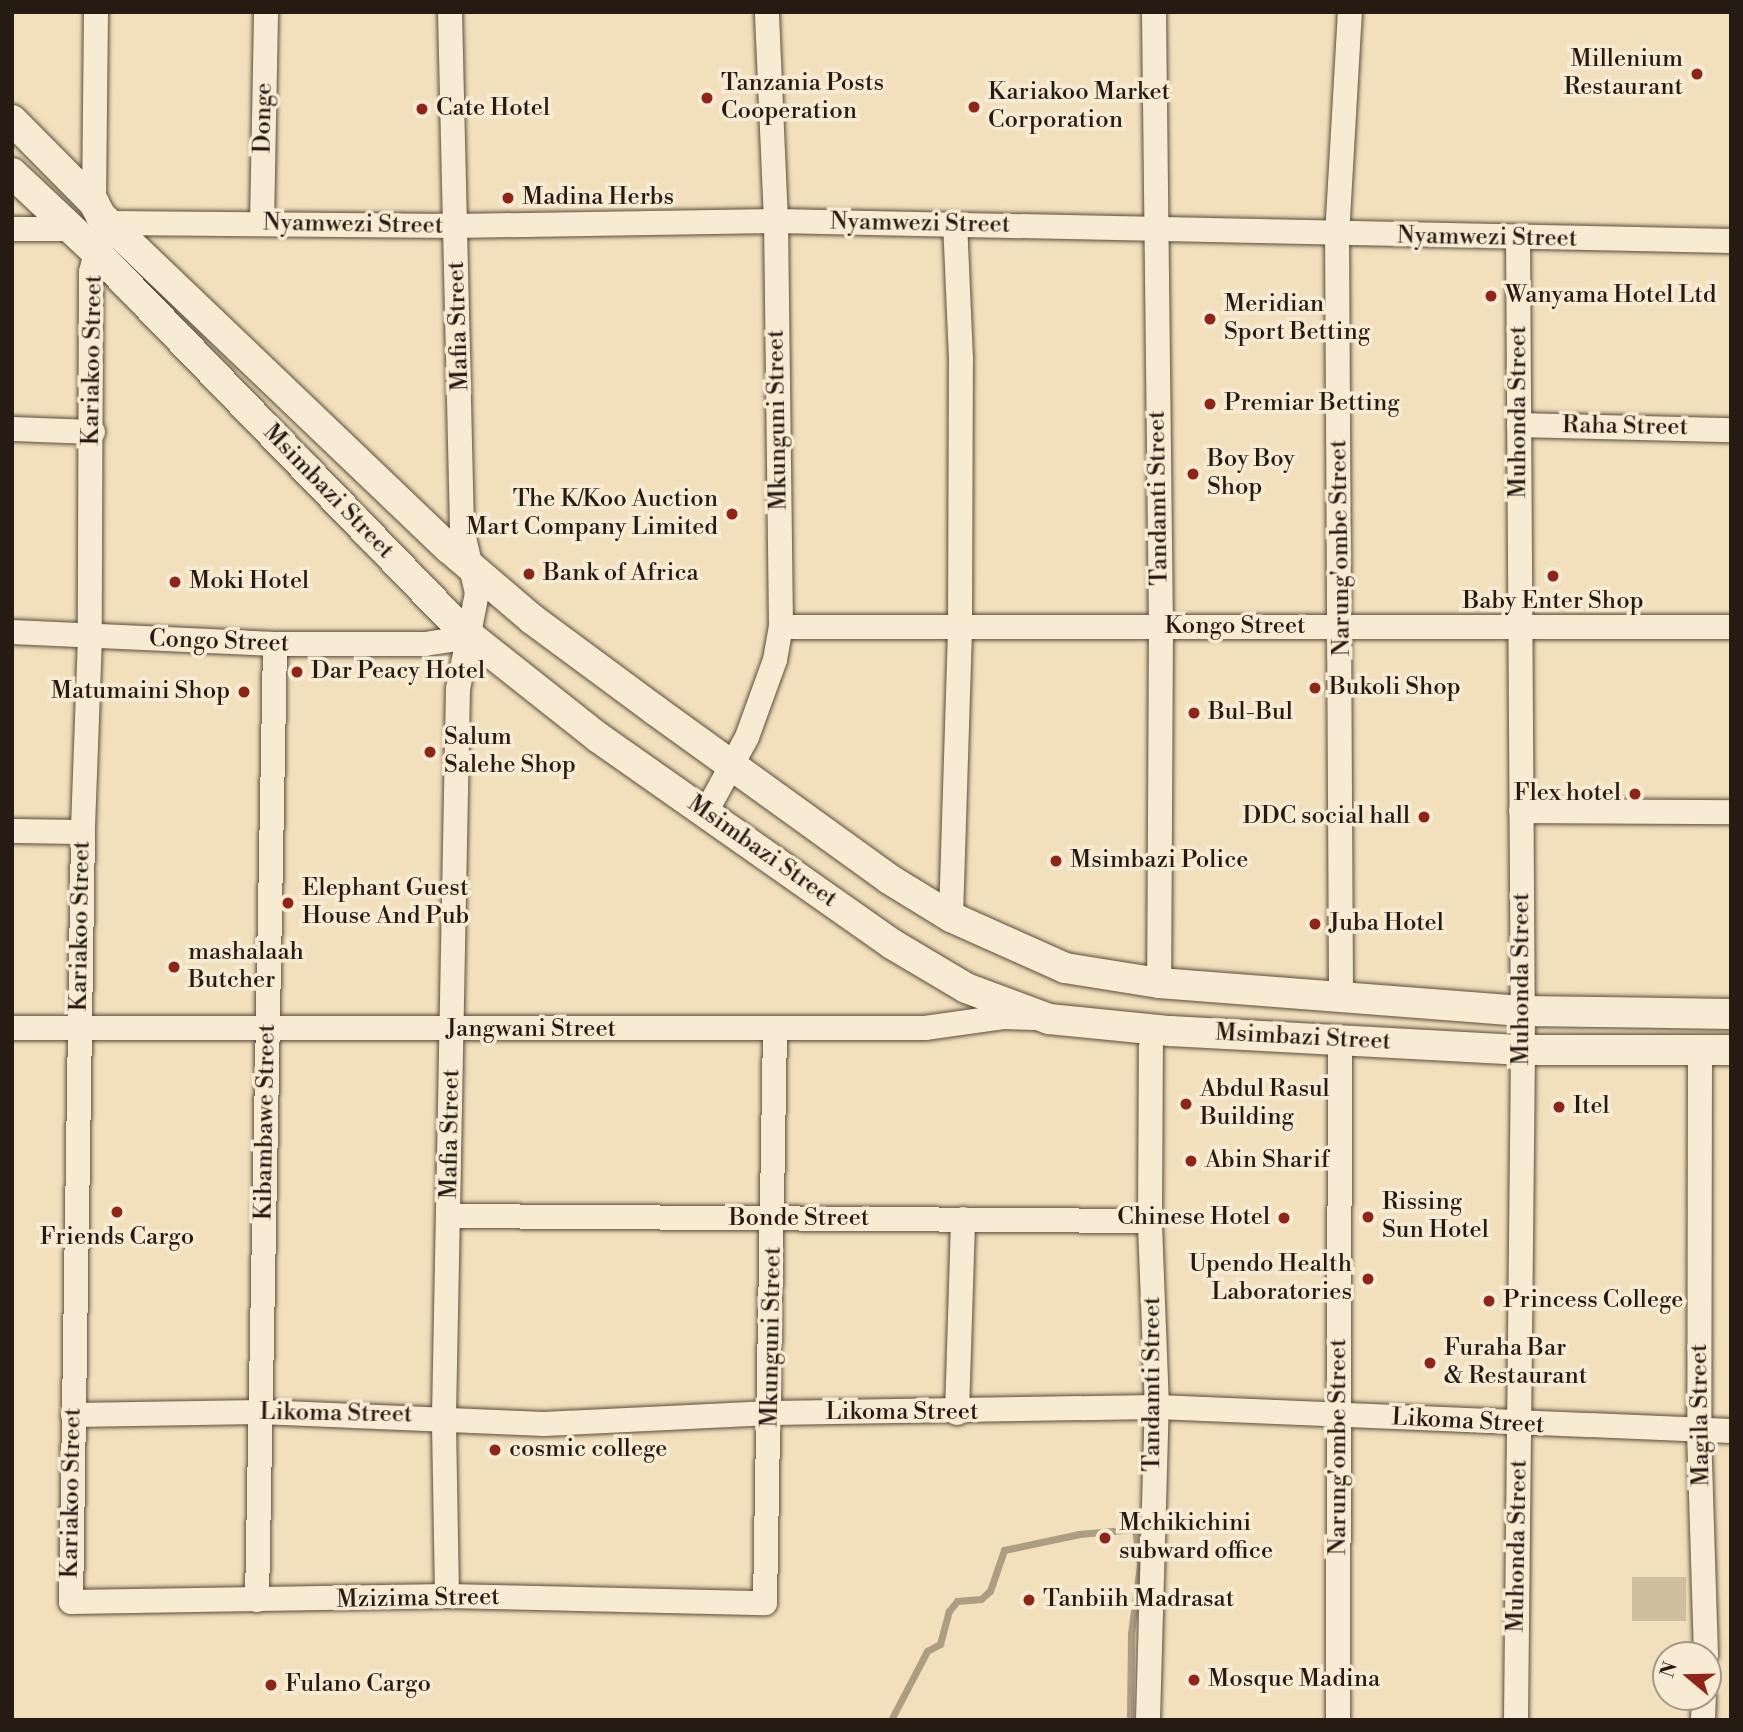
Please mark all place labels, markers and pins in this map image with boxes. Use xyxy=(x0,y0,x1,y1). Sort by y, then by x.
place label: Millenium Restaurant xyxy=(1564,46,1683,102)
marker: Millenium Restaurant xyxy=(1689,66,1705,82)
place label: Tanzania Posts Cooperation xyxy=(721,70,884,126)
place label: Kariakoo Market Corporation xyxy=(988,79,1170,135)
marker: Tanzania Posts Cooperation xyxy=(699,90,715,106)
place label: Cate Hotel xyxy=(436,95,550,123)
marker: Kariakoo Market Corporation xyxy=(966,99,982,115)
marker: Cate Hotel xyxy=(414,101,430,117)
place label: Madina Herbs xyxy=(522,184,674,212)
marker: Madina Herbs xyxy=(500,190,516,206)
place label: Wanyama Hotel Ltd xyxy=(1505,282,1716,310)
marker: Wanyama Hotel Ltd xyxy=(1483,288,1499,304)
place label: Meridian Sport Betting xyxy=(1224,291,1370,347)
marker: Meridian Sport Betting xyxy=(1202,311,1218,327)
place label: Premiar Betting xyxy=(1224,390,1400,418)
marker: Premiar Betting xyxy=(1202,396,1218,412)
place label: Boy Boy Shop xyxy=(1207,446,1295,502)
marker: Boy Boy Shop xyxy=(1185,466,1201,482)
place label: The K/Koo Auction Mart Company Limited xyxy=(466,486,718,542)
marker: The K/Koo Auction Mart Company Limited xyxy=(724,506,740,522)
place label: Bank of Africa xyxy=(543,560,699,588)
marker: Bank of Africa xyxy=(521,566,537,582)
place label: Moki Hotel xyxy=(189,568,309,596)
marker: Baby Enter Shop xyxy=(1545,568,1561,584)
marker: Moki Hotel xyxy=(167,574,183,590)
place label: Baby Enter Shop xyxy=(1462,588,1644,616)
place label: Dar Peacy Hotel xyxy=(311,658,485,686)
marker: Dar Peacy Hotel xyxy=(289,664,305,680)
place label: Bukoli Shop xyxy=(1329,674,1461,702)
place label: Matumaini Shop xyxy=(51,678,230,706)
marker: Bukoli Shop xyxy=(1307,680,1323,696)
marker: Matumaini Shop xyxy=(236,684,252,700)
place label: Bul-Bul xyxy=(1208,699,1293,727)
marker: Bul-Bul xyxy=(1186,705,1202,721)
place label: Salum Salehe Shop xyxy=(444,724,576,780)
marker: Salum Salehe Shop xyxy=(422,744,438,760)
place label: Flex hotel xyxy=(1514,780,1621,808)
marker: Flex hotel xyxy=(1627,786,1643,802)
place label: DDC social hall xyxy=(1242,803,1410,831)
marker: DDC social hall xyxy=(1416,809,1432,825)
place label: Msimbazi Police xyxy=(1070,847,1248,875)
marker: Msimbazi Police xyxy=(1048,853,1064,869)
place label: Elephant Guest House And Pub xyxy=(302,875,469,931)
marker: Elephant Guest House And Pub xyxy=(280,895,296,911)
place label: Juba Hotel xyxy=(1329,910,1444,938)
marker: Juba Hotel xyxy=(1307,916,1323,932)
place label: mashalaah Butcher xyxy=(188,939,304,995)
marker: mashalaah Butcher xyxy=(166,959,182,975)
place label: Abdul Rasul Building xyxy=(1200,1076,1330,1132)
place label: Itel xyxy=(1573,1093,1610,1121)
marker: Abdul Rasul Building xyxy=(1178,1096,1194,1112)
marker: Itel xyxy=(1551,1099,1567,1115)
place label: Abin Sharif xyxy=(1205,1147,1330,1175)
marker: Abin Sharif xyxy=(1183,1153,1199,1169)
place label: Rissing Sun Hotel xyxy=(1382,1189,1489,1245)
marker: Friends Cargo xyxy=(109,1204,125,1220)
place label: Chinese Hotel xyxy=(1117,1204,1270,1232)
marker: Rissing Sun Hotel xyxy=(1360,1209,1376,1225)
marker: Chinese Hotel xyxy=(1276,1210,1292,1226)
place label: Friends Cargo xyxy=(40,1224,194,1252)
place label: Upendo Health Laboratories xyxy=(1189,1251,1352,1307)
marker: Upendo Health Laboratories xyxy=(1358,1269,1378,1289)
place label: Princess College xyxy=(1503,1287,1683,1315)
marker: Princess College xyxy=(1481,1293,1497,1309)
place label: Furaha Bar & Restaurant xyxy=(1444,1335,1587,1391)
marker: Furaha Bar & Restaurant xyxy=(1422,1355,1438,1371)
place label: cosmic college xyxy=(509,1436,667,1464)
marker: cosmic college xyxy=(487,1442,503,1458)
place label: Mchikichini subward office xyxy=(1119,1510,1273,1566)
marker: Mchikichini subward office xyxy=(1097,1530,1113,1546)
place label: Tanbiih Madrasat xyxy=(1043,1586,1234,1614)
marker: Tanbiih Madrasat xyxy=(1021,1592,1037,1608)
place label: Mosque Madina xyxy=(1208,1666,1380,1694)
place label: Fulano Cargo xyxy=(285,1671,431,1699)
marker: Mosque Madina xyxy=(1186,1672,1202,1688)
marker: Fulano Cargo xyxy=(263,1677,279,1693)

